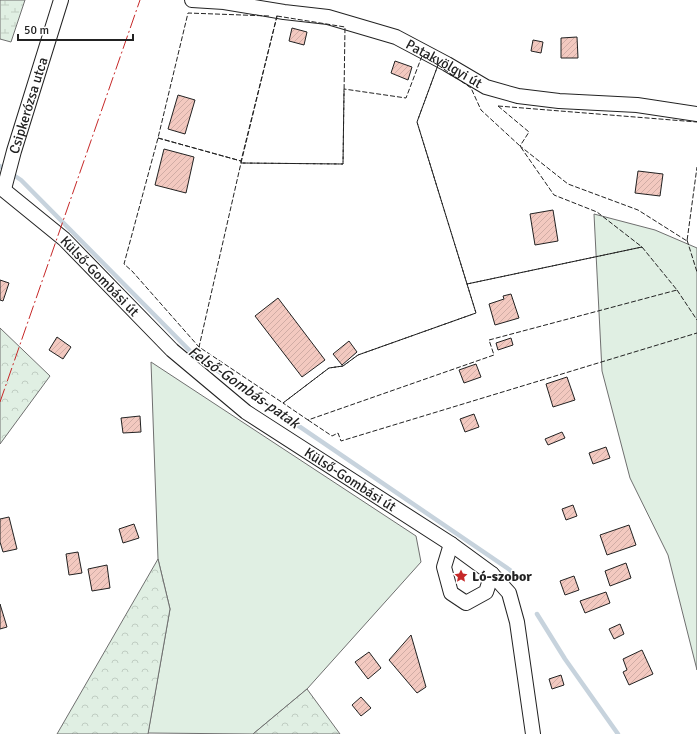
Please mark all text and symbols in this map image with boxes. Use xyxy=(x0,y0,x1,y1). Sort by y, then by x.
scale bar xyxy=(18,16,133,42)
text: 50 m xyxy=(24,23,49,38)
street label: Patakvölgyi út xyxy=(403,35,486,91)
street label: Csipkerózsa utca xyxy=(5,55,51,156)
street label: Külső-Gombási út xyxy=(57,232,143,320)
water label: Felső-Gombás-patak xyxy=(185,342,304,433)
street label: Külső-Gombási út xyxy=(301,443,400,515)
place icon: Ló-szobor xyxy=(453,568,469,584)
place label: Ló-szobor xyxy=(472,568,532,585)

